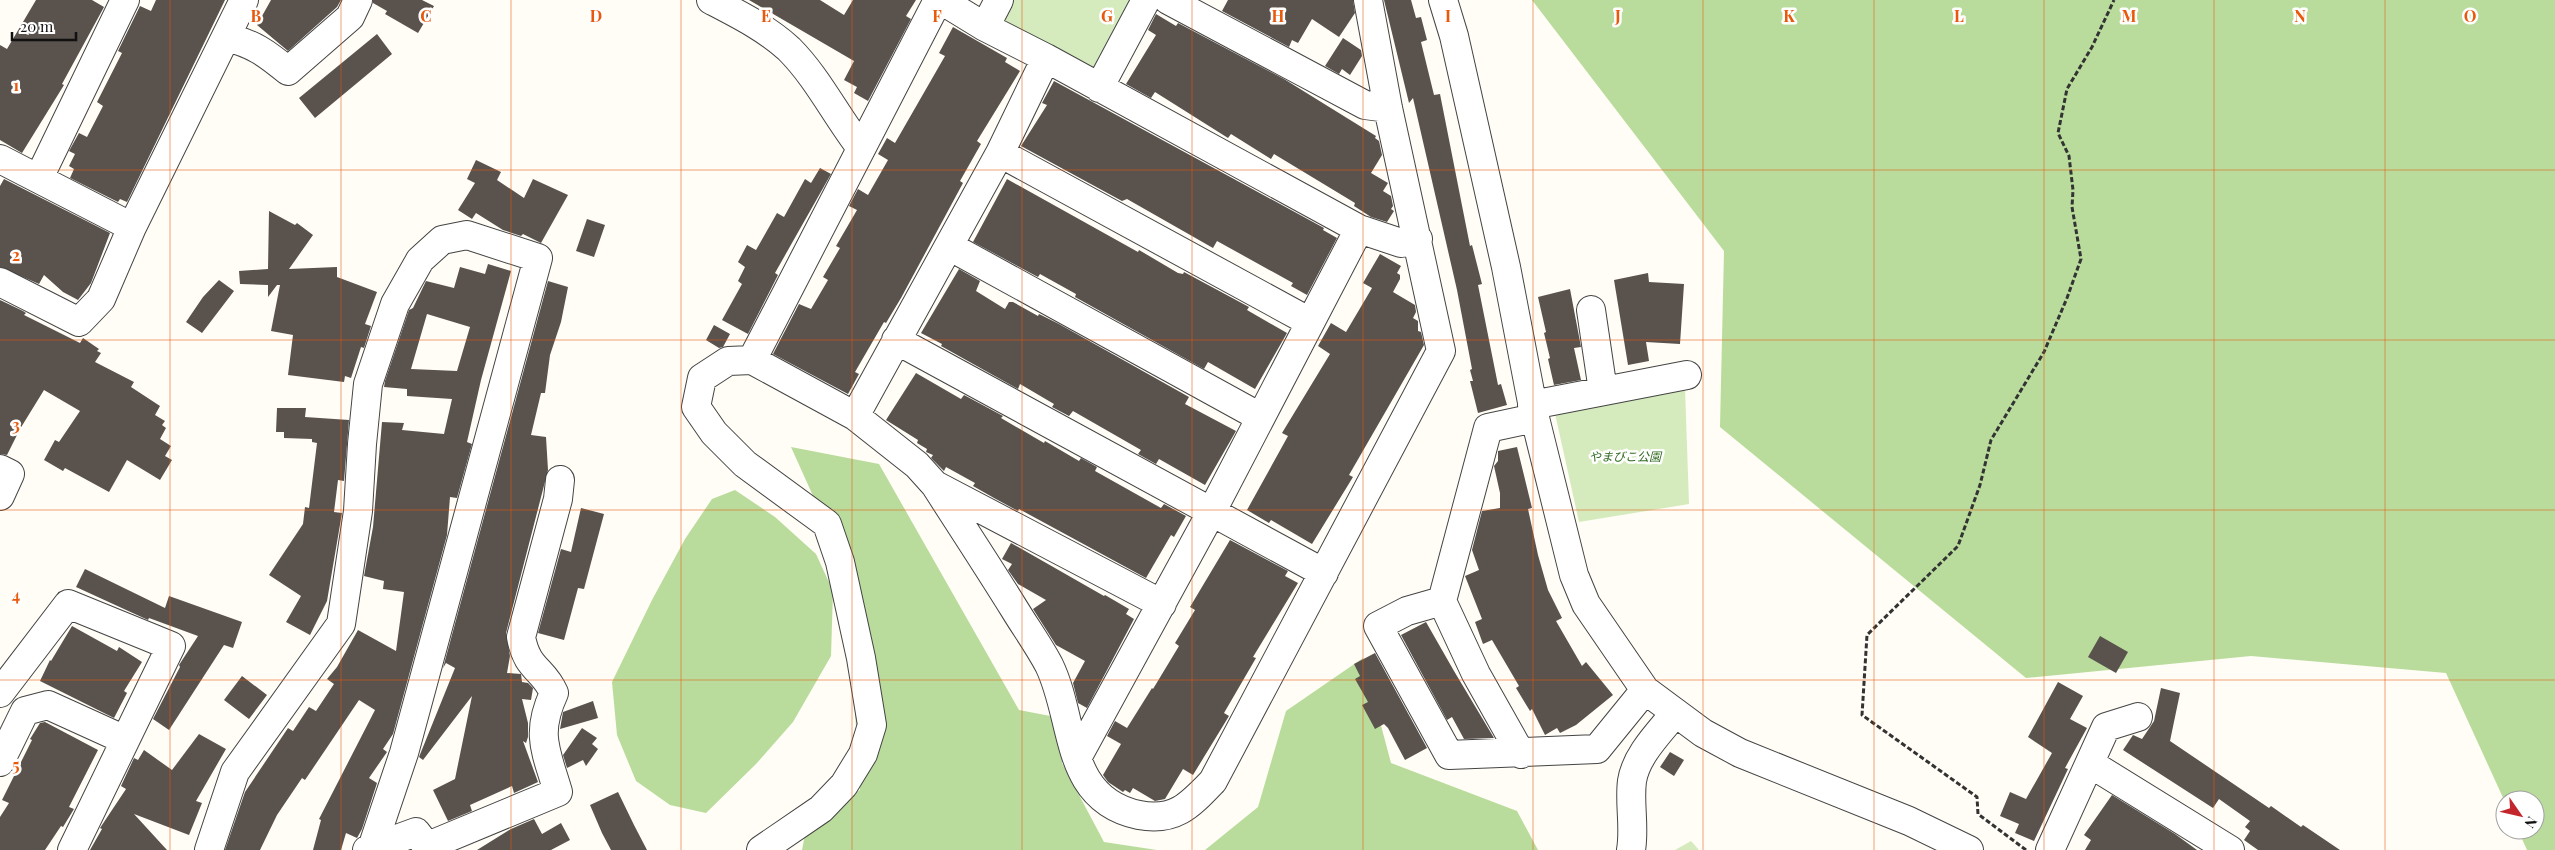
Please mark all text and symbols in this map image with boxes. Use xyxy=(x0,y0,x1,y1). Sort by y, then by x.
text: B xyxy=(251,5,262,26)
text: C xyxy=(420,5,432,26)
text: D xyxy=(590,5,602,26)
text: E xyxy=(761,5,771,26)
text: F xyxy=(932,5,942,26)
text: G xyxy=(1101,5,1113,26)
text: H xyxy=(1272,5,1285,26)
text: I xyxy=(1445,5,1451,26)
text: J xyxy=(1614,5,1621,26)
text: K xyxy=(1783,5,1795,26)
text: L xyxy=(1954,5,1964,26)
text: M xyxy=(2122,5,2137,26)
text: N xyxy=(2294,5,2306,26)
text: O xyxy=(2464,5,2476,26)
scale bar xyxy=(12,10,76,42)
text: 20 m xyxy=(20,16,54,36)
text: 1 xyxy=(13,74,19,95)
text: 2 xyxy=(12,244,20,265)
text: 3 xyxy=(12,414,20,435)
park label: やまびこ公園 xyxy=(1589,448,1663,464)
text: 4 xyxy=(12,584,20,605)
text: 5 xyxy=(12,754,20,775)
north arrow xyxy=(2495,790,2545,840)
text: N xyxy=(2520,813,2542,832)

